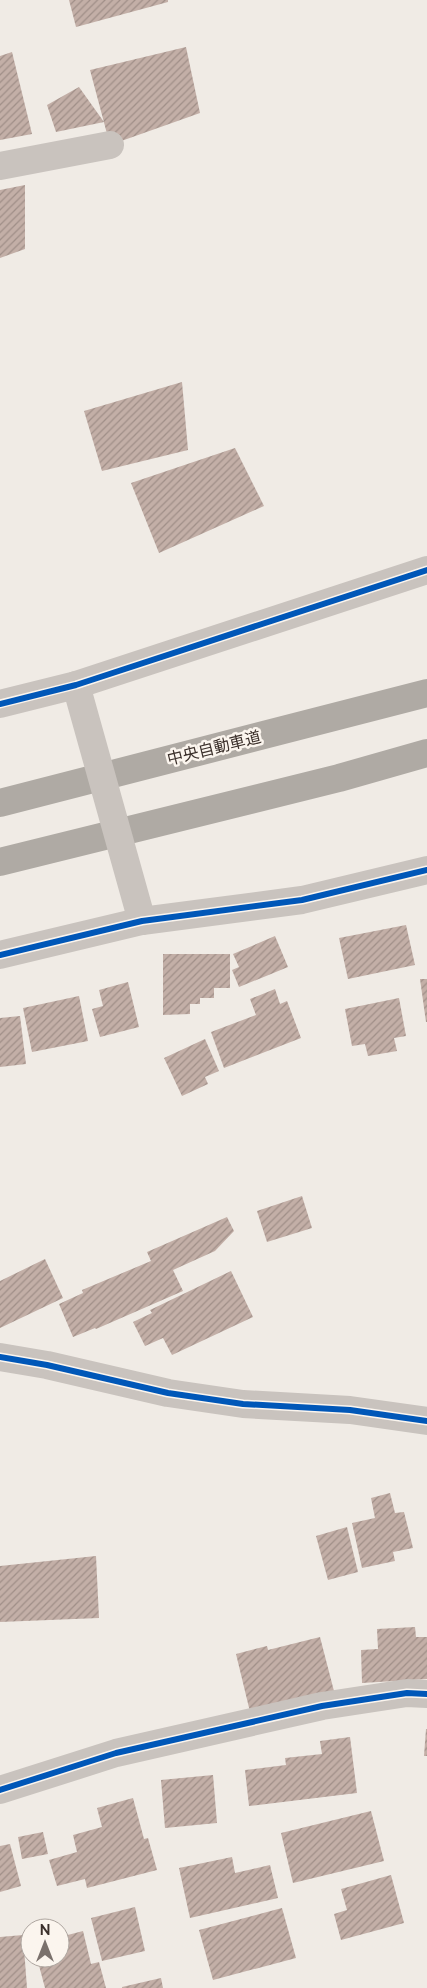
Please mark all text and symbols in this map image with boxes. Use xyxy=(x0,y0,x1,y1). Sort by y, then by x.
street label: 中央自動車道 xyxy=(165,727,263,769)
north arrow xyxy=(20,1918,70,1968)
text: N xyxy=(40,1922,50,1938)

